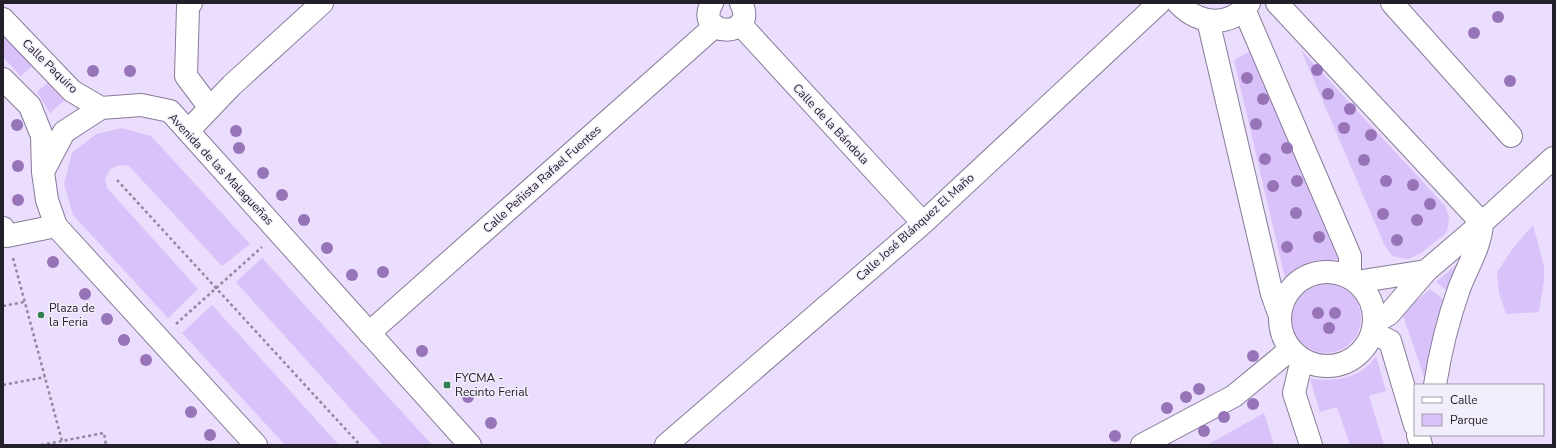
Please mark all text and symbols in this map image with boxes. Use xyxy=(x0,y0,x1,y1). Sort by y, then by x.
street label: Calle Paquiro xyxy=(19,35,82,97)
street label: Calle de la Bándola xyxy=(789,80,873,168)
street label: Avenida de las Malagueñas xyxy=(165,109,277,229)
street label: Calle Peñista Rafael Fuentes xyxy=(480,121,605,236)
street label: Calle José Blánquez El Maño xyxy=(852,169,978,284)
place label: Plaza de la Feria xyxy=(49,300,95,330)
marker: Plaza de la Feria xyxy=(36,310,46,320)
place label: FYCMA - Recinto Ferial xyxy=(455,370,528,400)
marker: FYCMA - Recinto Ferial xyxy=(442,380,452,390)
legend xyxy=(1414,384,1544,436)
text: Calle xyxy=(1450,392,1478,408)
text: Parque xyxy=(1450,412,1488,428)

